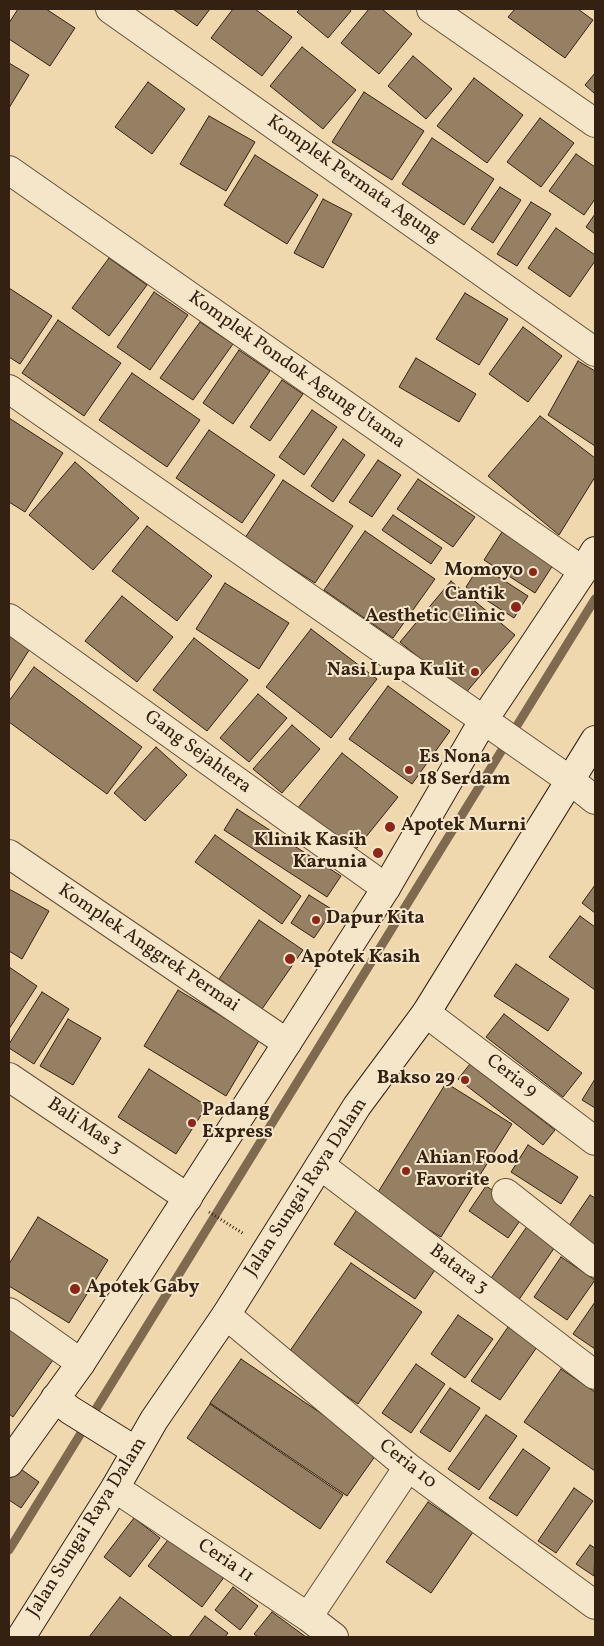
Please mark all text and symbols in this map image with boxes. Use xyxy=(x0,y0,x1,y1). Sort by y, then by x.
street label: Komplek Permata Agung xyxy=(262,111,444,249)
street label: Komplek Pondok Agung Utama xyxy=(183,287,409,455)
place label: Momoyo xyxy=(444,561,523,583)
marker: Momoyo xyxy=(527,566,539,578)
place label: Cantik Aesthetic Clinic xyxy=(365,585,505,629)
marker: Cantik Aesthetic Clinic xyxy=(509,600,523,614)
place label: Nasi Lupa Kulit xyxy=(327,661,465,683)
marker: Nasi Lupa Kulit xyxy=(469,666,481,678)
street label: Gang Sejahtera xyxy=(139,707,255,799)
place label: Es Nona 18 Serdam xyxy=(419,748,510,792)
marker: Es Nona 18 Serdam xyxy=(403,764,415,776)
place label: Apotek Murni xyxy=(401,816,526,838)
marker: Apotek Murni xyxy=(383,820,397,834)
place label: Klinik Kasih Karunia xyxy=(254,831,367,875)
marker: Klinik Kasih Karunia xyxy=(371,846,385,860)
street label: Komplek Anggrek Permai xyxy=(53,880,243,1018)
place label: Dapur Kita xyxy=(326,909,425,931)
marker: Dapur Kita xyxy=(310,914,322,926)
place label: Apotek Kasih xyxy=(301,948,420,970)
marker: Apotek Kasih xyxy=(283,952,297,966)
street label: Ceria 9 xyxy=(481,1050,541,1104)
place label: Bakso 29 xyxy=(377,1069,455,1091)
marker: Bakso 29 xyxy=(459,1074,471,1086)
street label: Bali Mas 3 xyxy=(42,1094,126,1160)
street label: Jalan Sungai Raya Dalam xyxy=(241,1095,373,1281)
place label: Padang Express xyxy=(202,1101,273,1145)
marker: Padang Express xyxy=(186,1117,198,1129)
place label: Ahian Food Favorite xyxy=(416,1149,519,1193)
marker: Ahian Food Favorite xyxy=(400,1165,412,1177)
street label: Batara 3 xyxy=(424,1240,492,1300)
place label: Apotek Gaby xyxy=(86,1278,199,1300)
marker: Apotek Gaby xyxy=(68,1282,82,1296)
street label: Jalan Sungai Raya Dalam xyxy=(23,1434,153,1622)
street label: Ceria 10 xyxy=(374,1435,440,1495)
street label: Ceria 11 xyxy=(192,1535,258,1589)

